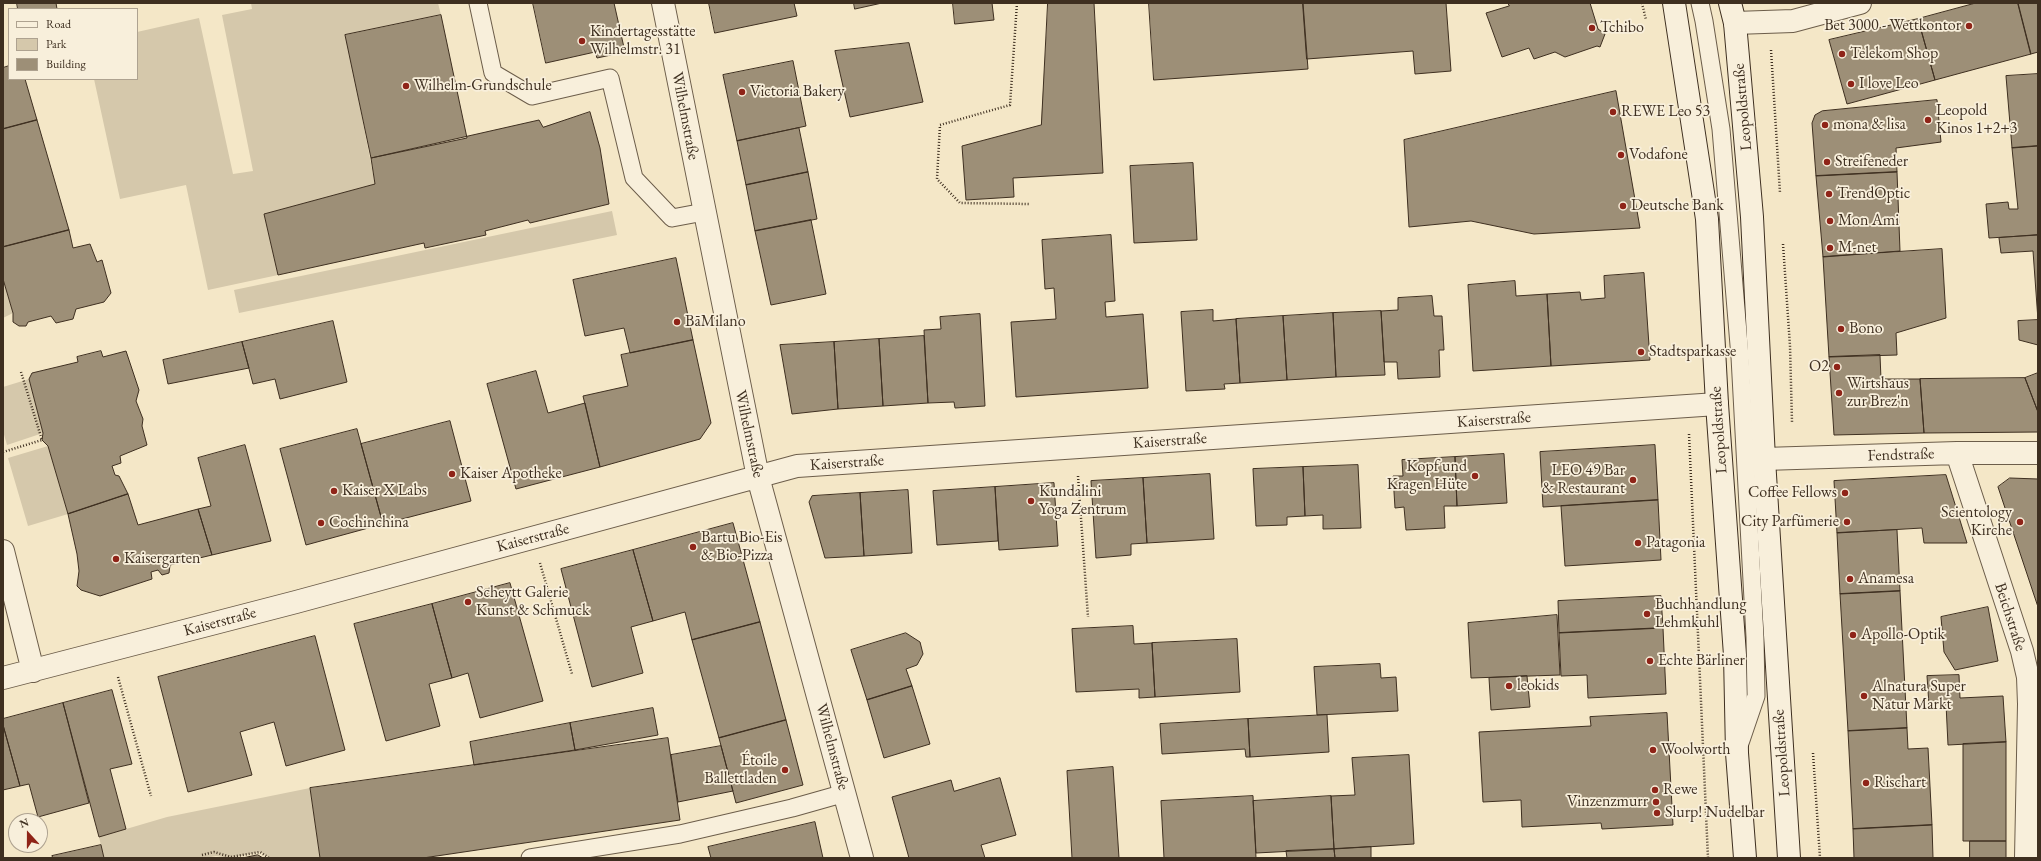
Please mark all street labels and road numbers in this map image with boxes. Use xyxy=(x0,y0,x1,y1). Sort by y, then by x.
street label: Leopoldstraße xyxy=(1730,63,1756,151)
street label: Wilhelmstraße xyxy=(667,70,703,162)
street label: Leopoldstraße xyxy=(1706,386,1732,474)
street label: Wilhelmstraße xyxy=(730,388,768,480)
street label: Kaiserstraße xyxy=(1456,408,1532,432)
street label: Kaiserstraße xyxy=(1132,429,1208,453)
street label: Fendstraße xyxy=(1867,444,1935,466)
street label: Kaiserstraße xyxy=(809,451,885,475)
street label: Kaiserstraße xyxy=(495,519,571,557)
street label: Beichstraße xyxy=(1990,580,2030,654)
street label: Kaiserstraße xyxy=(182,603,258,641)
street label: Wilhelmstraße xyxy=(811,701,853,793)
street label: Leopoldstraße xyxy=(1769,709,1795,797)

